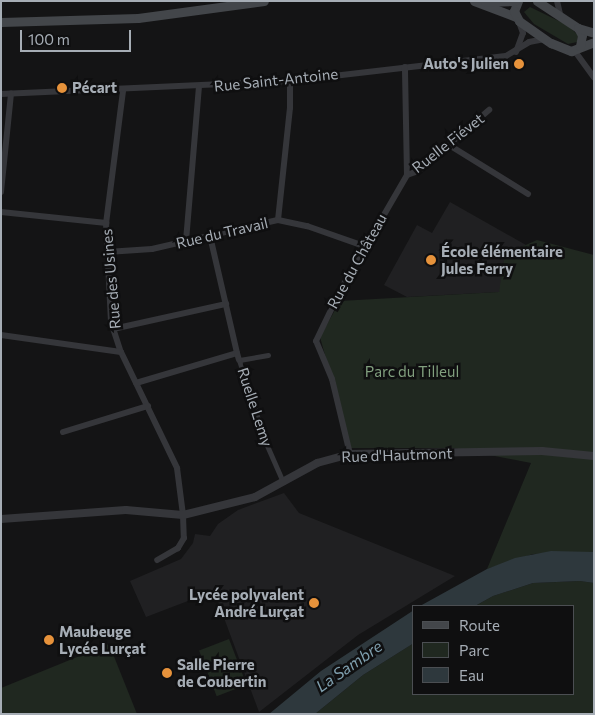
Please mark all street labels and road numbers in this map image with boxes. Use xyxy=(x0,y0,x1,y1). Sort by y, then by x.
street label: Rue Saint-Antoine xyxy=(213,65,339,95)
street label: Ruelle Fiévet xyxy=(408,109,488,177)
street label: Rue du Château xyxy=(323,210,391,312)
street label: Rue du Travail xyxy=(174,214,270,252)
street label: Rue des Usines xyxy=(98,228,124,330)
street label: Ruelle Lemy xyxy=(234,365,276,449)
street label: Rue d'Hautmont xyxy=(341,444,453,466)

